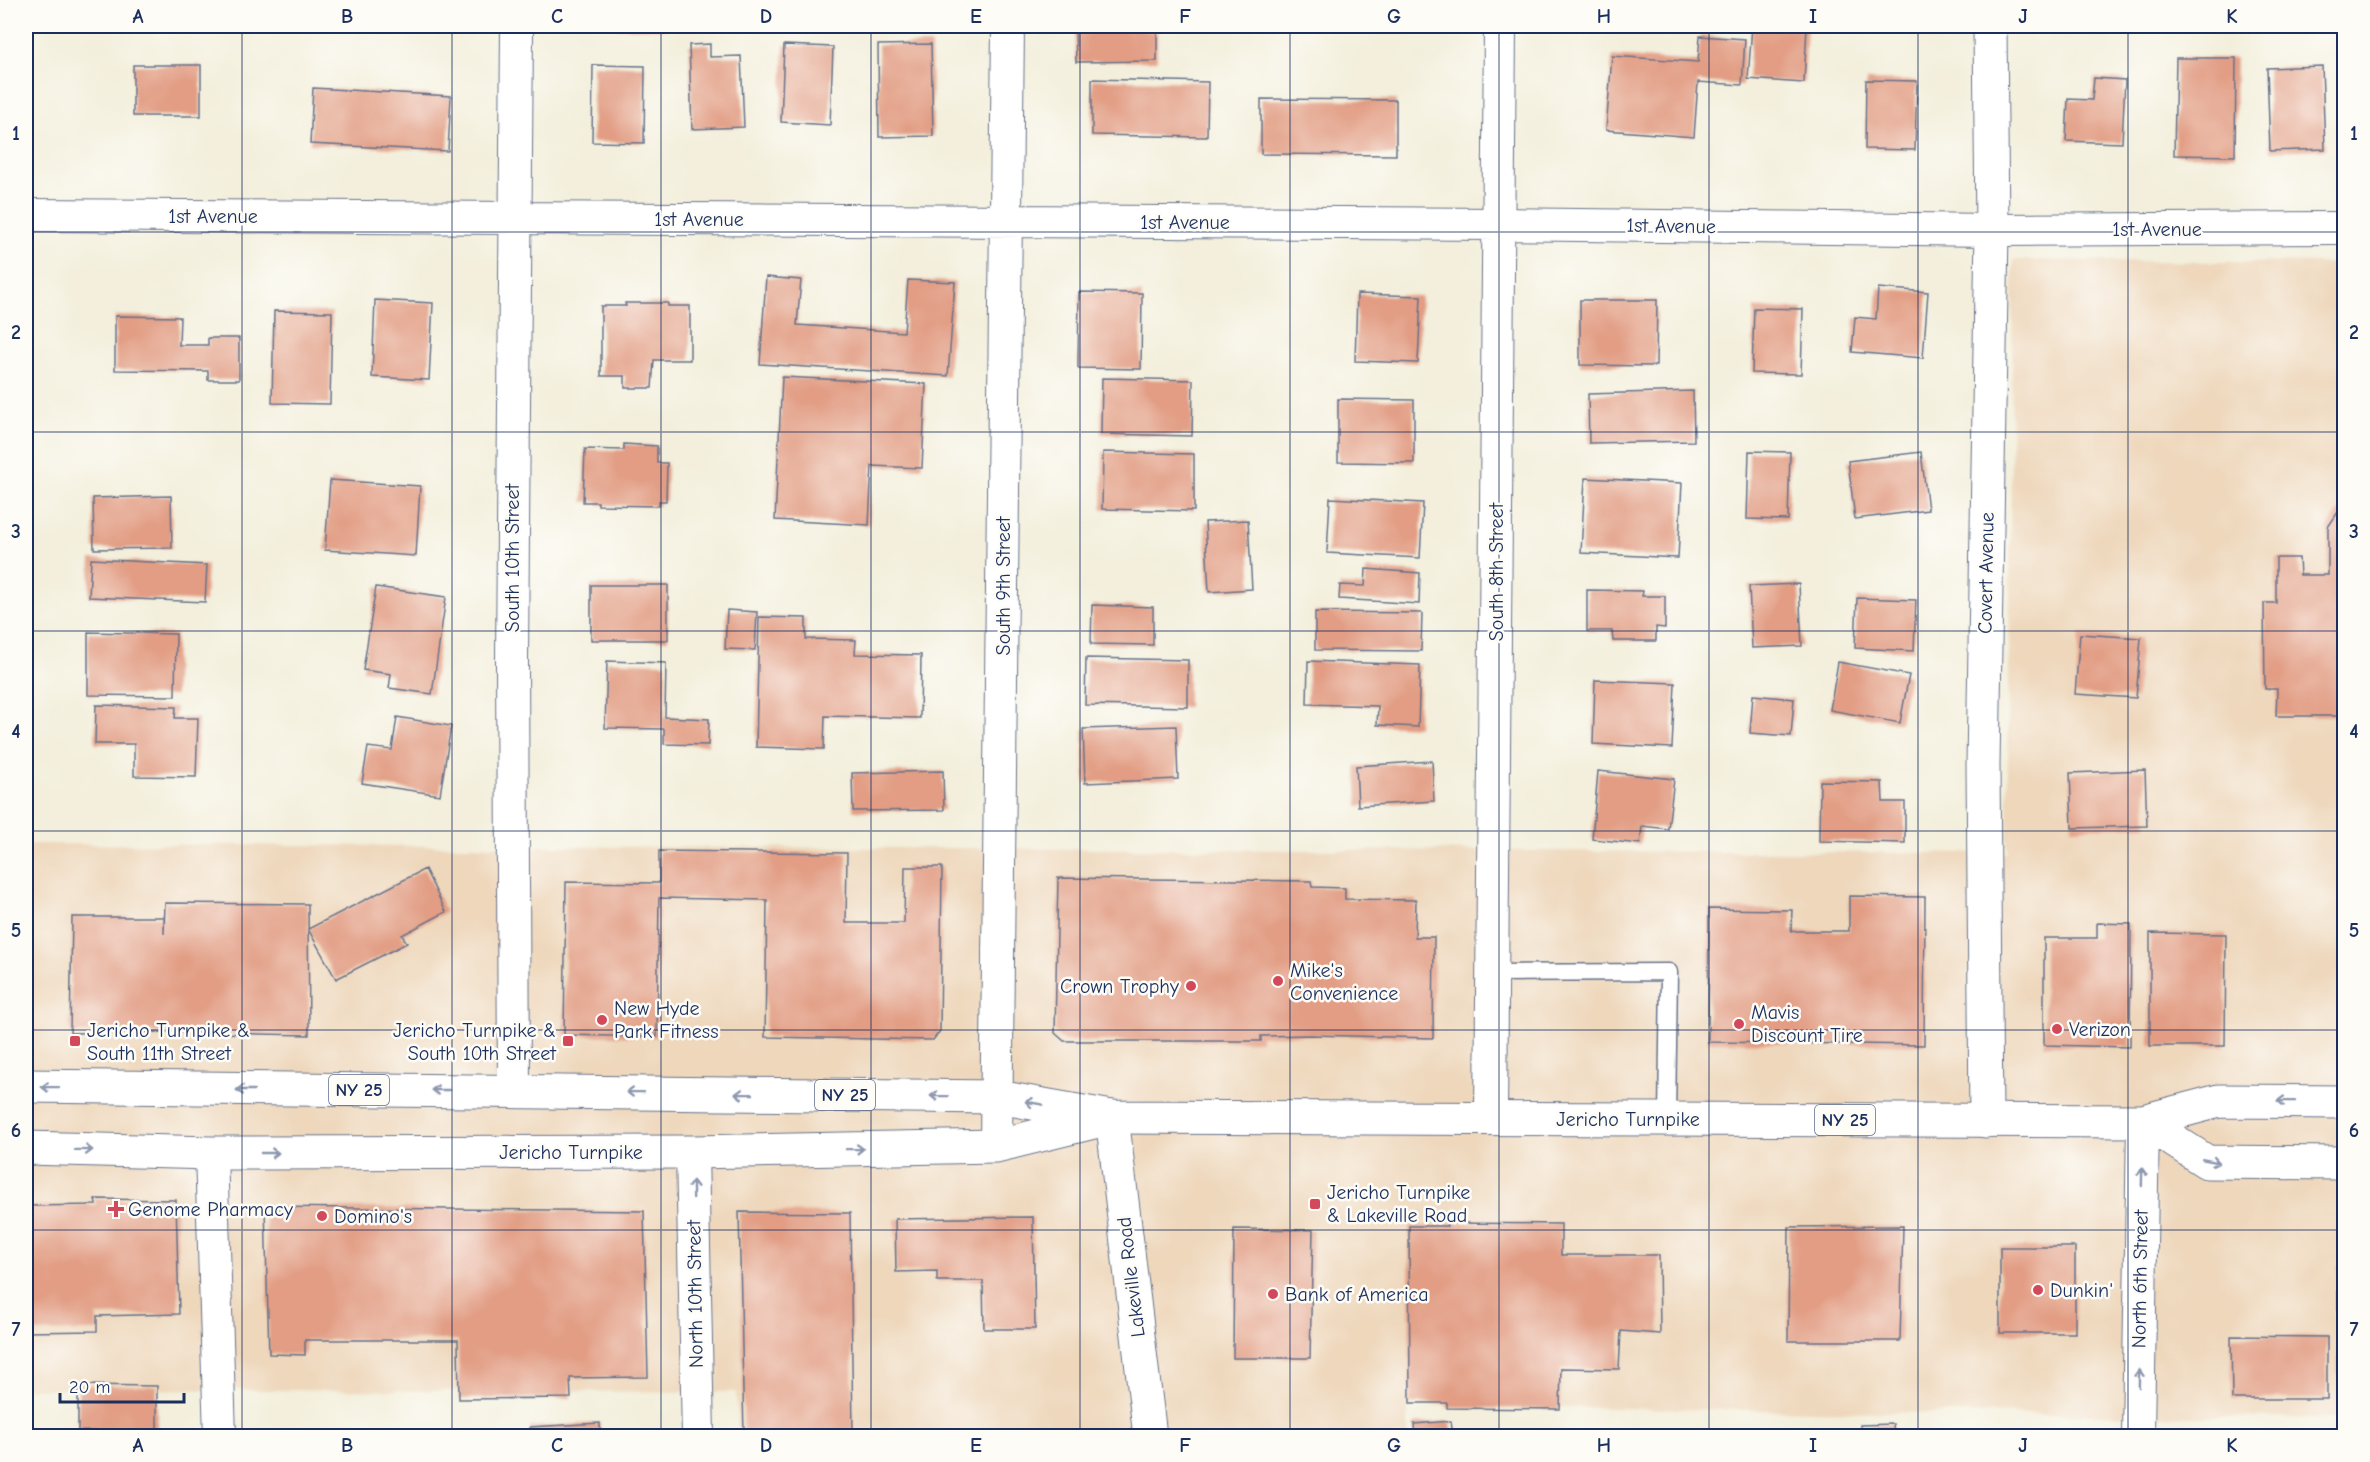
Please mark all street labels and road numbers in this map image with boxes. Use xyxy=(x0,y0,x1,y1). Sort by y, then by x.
street label: 1st Avenue xyxy=(168,205,258,228)
street label: 1st Avenue xyxy=(654,208,744,231)
street label: 1st Avenue xyxy=(1140,211,1230,234)
street label: 1st Avenue xyxy=(1626,214,1716,238)
street label: 1st Avenue xyxy=(2112,218,2202,241)
street label: South 10th Street xyxy=(501,483,524,632)
street label: South 8th Street xyxy=(1485,501,1508,641)
street label: Covert Avenue xyxy=(1973,512,1999,634)
street label: South 9th Street xyxy=(992,515,1015,655)
road number: NY 25 xyxy=(329,1075,389,1105)
road number: NY 25 xyxy=(815,1080,875,1110)
road number: NY 25 xyxy=(1815,1105,1875,1135)
street label: Jericho Turnpike xyxy=(1556,1108,1700,1131)
street label: Jericho Turnpike xyxy=(499,1141,643,1164)
street label: North 6th Street xyxy=(2127,1208,2153,1349)
street label: Lakeville Road xyxy=(1112,1216,1150,1338)
street label: North 10th Street xyxy=(682,1218,708,1368)

